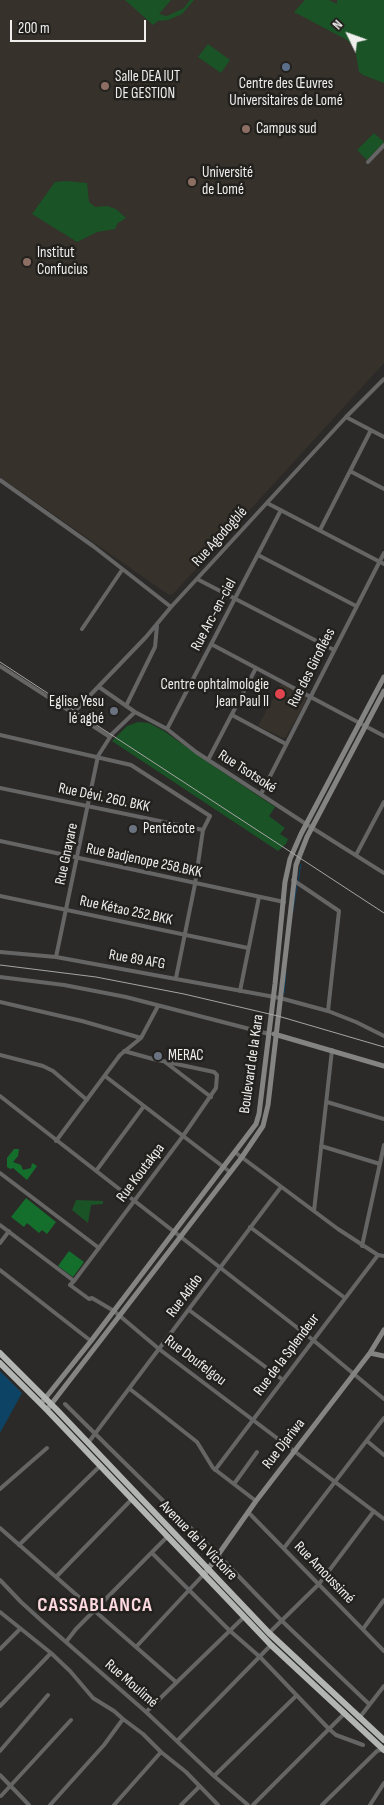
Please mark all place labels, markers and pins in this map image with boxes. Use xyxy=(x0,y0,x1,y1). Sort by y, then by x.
marker: Centre des Œuvres Universitaires de Lomé xyxy=(280,61,292,73)
place label: Salle DEA IUT DE GESTION xyxy=(115,68,180,103)
place label: Centre des Œuvres Universitaires de Lomé xyxy=(229,75,343,110)
marker: Salle DEA IUT DE GESTION xyxy=(99,80,111,92)
place label: Campus sud xyxy=(256,120,317,138)
marker: Campus sud xyxy=(240,123,252,135)
place label: Université de Lomé xyxy=(202,164,253,199)
marker: Université de Lomé xyxy=(186,176,198,188)
place label: Institut Confucius xyxy=(37,244,88,279)
marker: Institut Confucius xyxy=(21,256,33,268)
place label: Centre ophtalmologie Jean Paul II xyxy=(161,676,269,711)
marker: Centre ophtalmologie Jean Paul II xyxy=(273,687,287,701)
place label: Eglise Yesu lé agbé xyxy=(49,693,104,728)
marker: Eglise Yesu lé agbé xyxy=(108,705,120,717)
place label: Pentécote xyxy=(143,820,195,838)
marker: Pentécote xyxy=(127,823,139,835)
place label: MERAC xyxy=(168,1047,203,1065)
marker: MERAC xyxy=(152,1050,164,1062)

